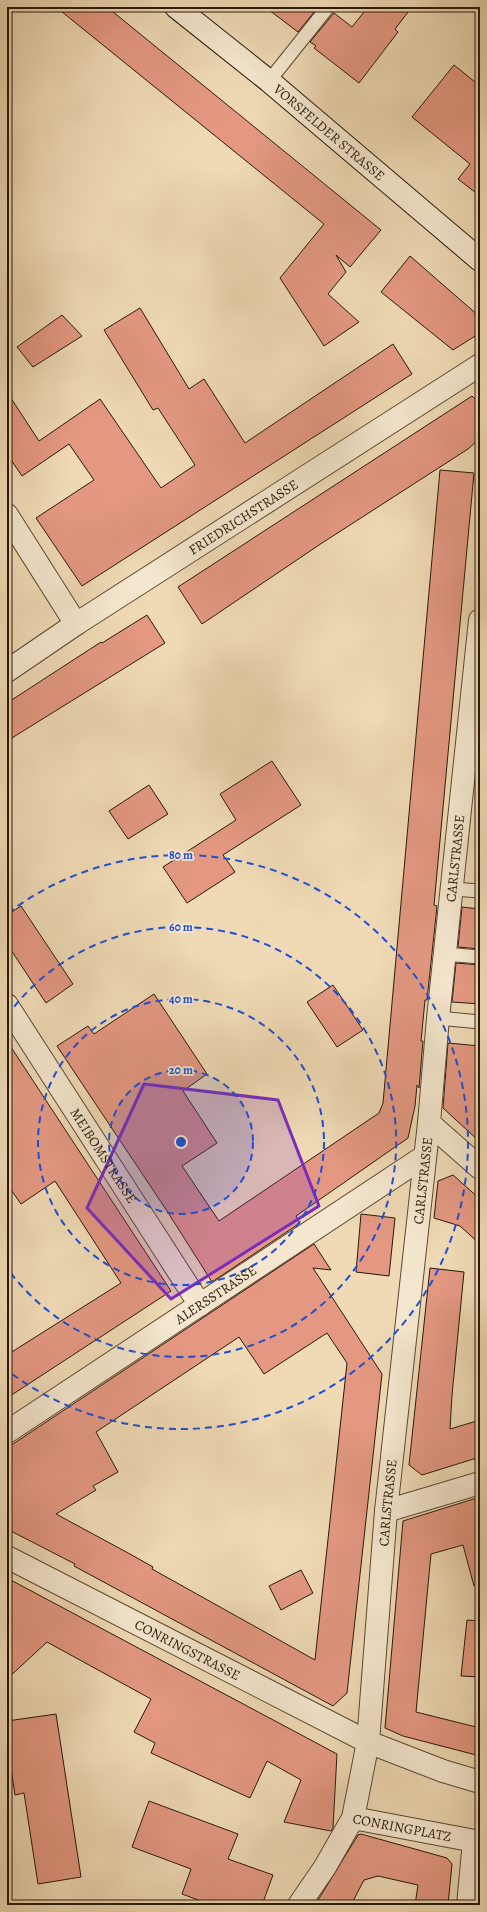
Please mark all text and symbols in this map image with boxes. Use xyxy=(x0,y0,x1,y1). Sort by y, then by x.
street label: VORSFELDER STRASSE xyxy=(269,79,389,185)
street label: FRIEDRICHSTRASSE xyxy=(185,475,302,559)
street label: CARLSTRASSE xyxy=(441,814,469,903)
text: 80 m xyxy=(169,847,193,863)
text: 60 m xyxy=(169,919,193,935)
text: 40 m xyxy=(169,991,193,1007)
text: 20 m xyxy=(169,1062,193,1078)
street label: MEIBOMSTRASSE xyxy=(66,1104,142,1207)
centre of rings xyxy=(174,1135,188,1149)
street label: CARLSTRASSE xyxy=(408,1136,437,1225)
street label: ALERSSTRASSE xyxy=(170,1260,260,1329)
street label: CARLSTRASSE xyxy=(374,1458,401,1547)
street label: CONRINGSTRASSE xyxy=(132,1615,244,1685)
street label: CONRINGPLATZ xyxy=(351,1809,453,1846)

